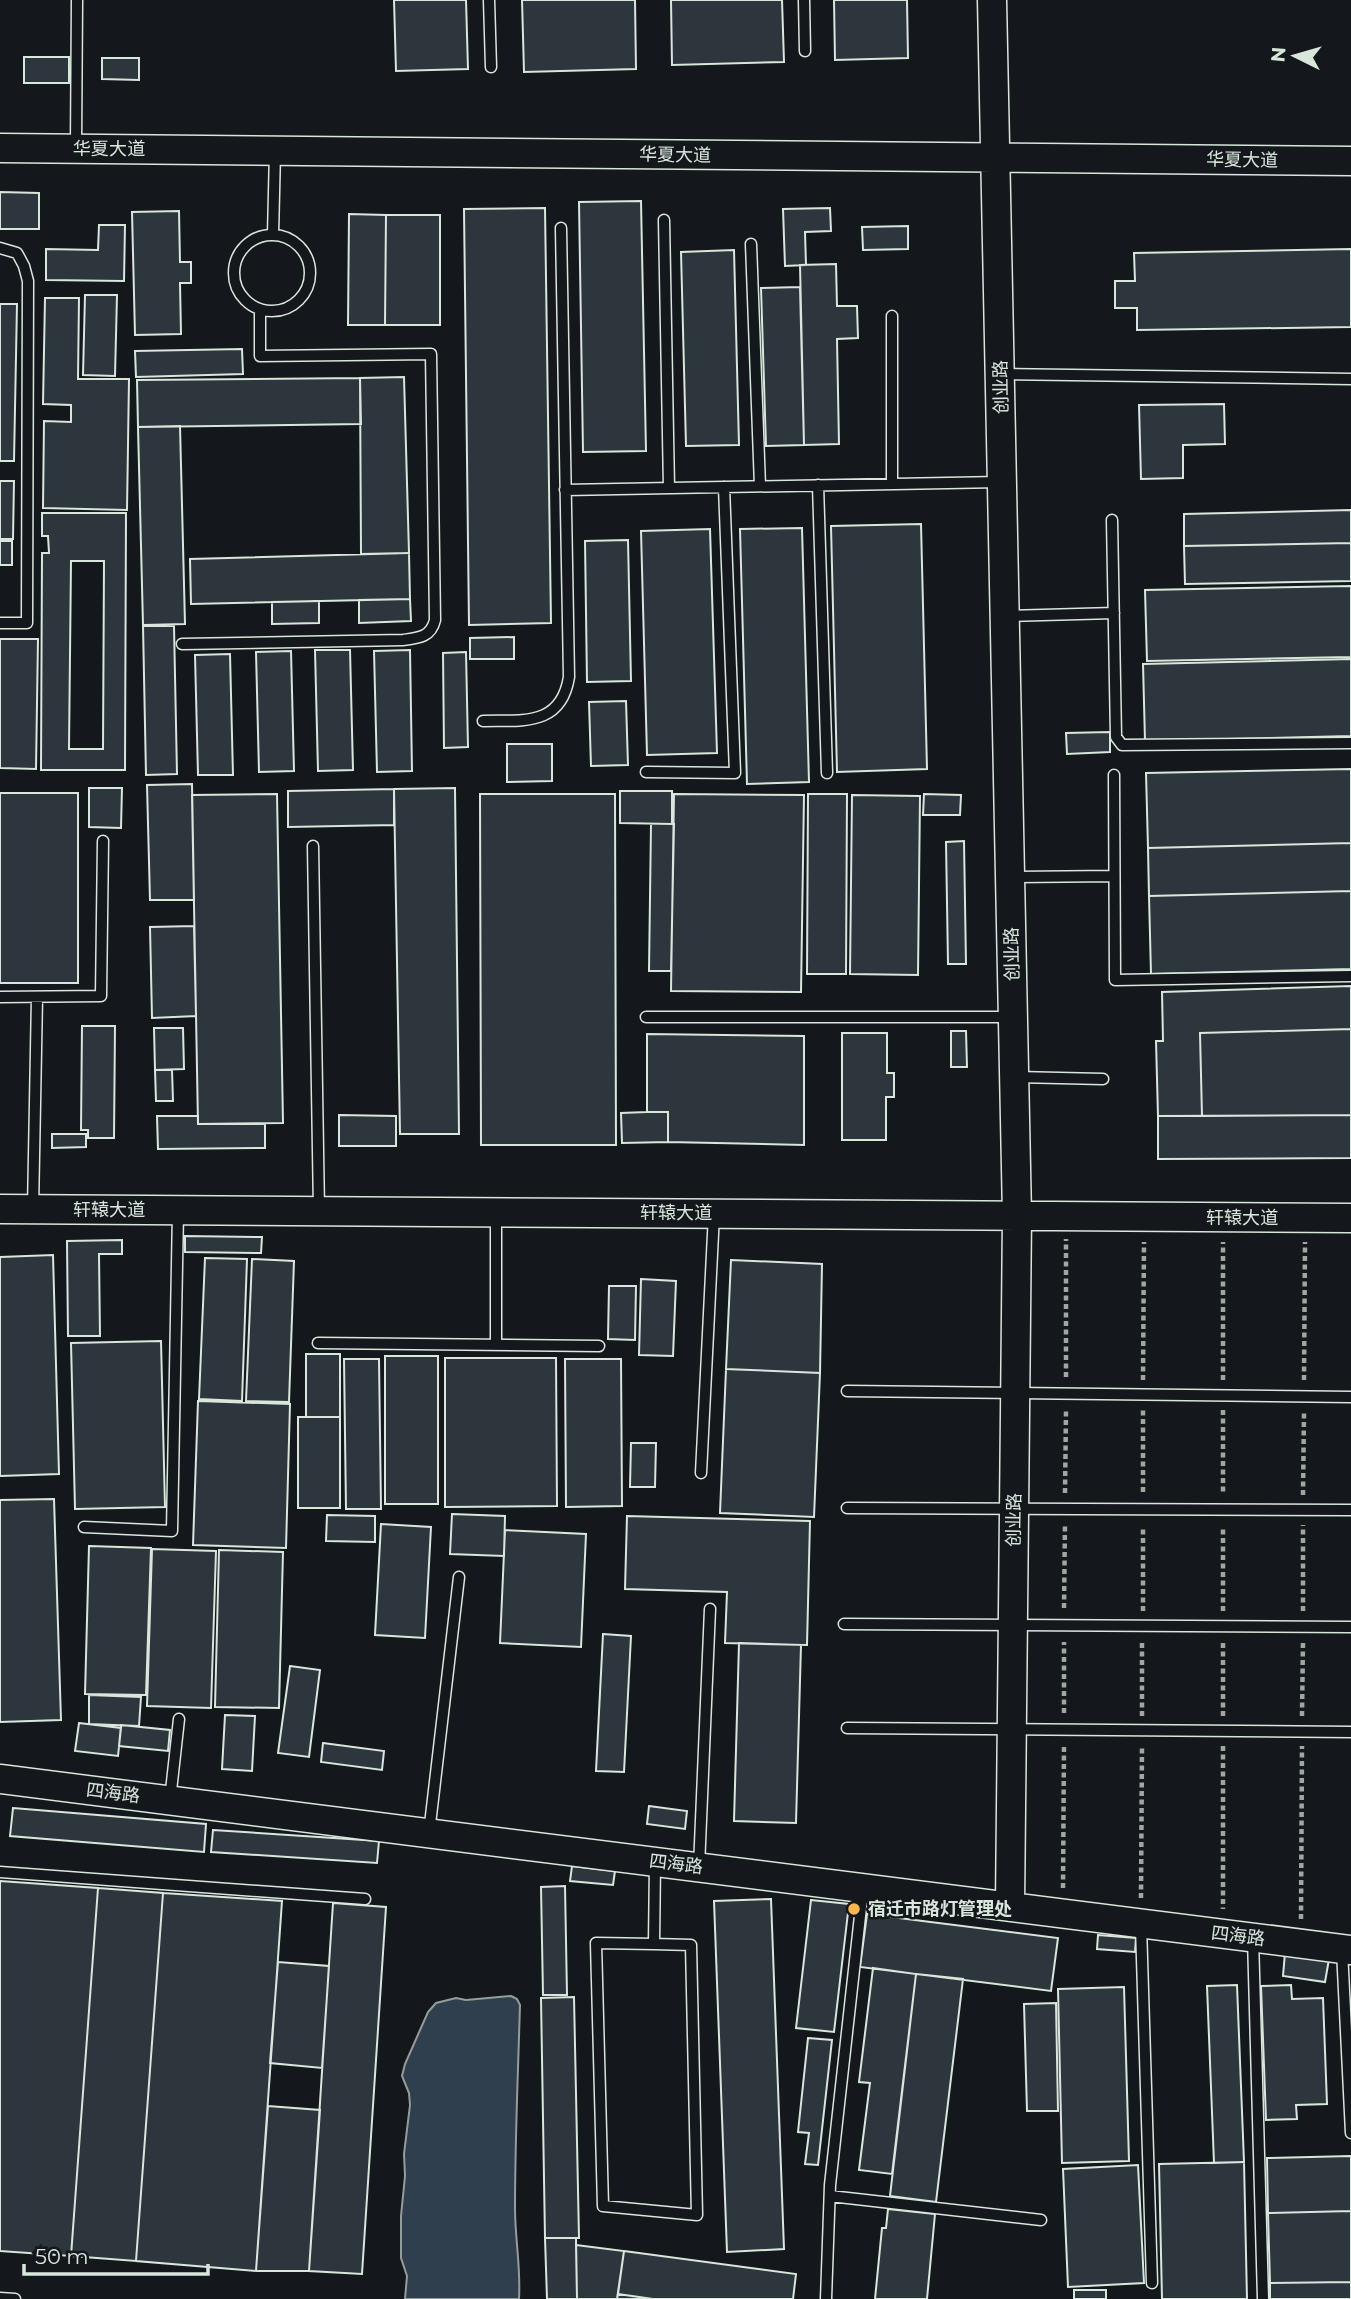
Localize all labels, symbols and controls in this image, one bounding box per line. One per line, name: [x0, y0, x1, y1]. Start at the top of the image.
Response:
north arrow: [1260, 21, 1330, 91]
text: N: [1266, 46, 1291, 63]
street label: 华夏大道: [73, 138, 145, 160]
street label: 华夏大道: [639, 143, 711, 167]
street label: 华夏大道: [1206, 148, 1278, 172]
street label: 创业路: [990, 360, 1012, 414]
street label: 创业路: [1001, 927, 1023, 981]
street label: 轩辕大道: [73, 1199, 145, 1221]
street label: 轩辕大道: [640, 1202, 712, 1224]
street label: 轩辕大道: [1206, 1207, 1278, 1229]
street label: 创业路: [1003, 1493, 1025, 1547]
street label: 四海路: [85, 1779, 141, 1807]
street label: 四海路: [648, 1850, 704, 1878]
place label: 宿迁市路灯管理处: [868, 1898, 1012, 1920]
marker: 宿迁市路灯管理处: [846, 1901, 862, 1917]
street label: 四海路: [1210, 1922, 1266, 1950]
scale bar: [24, 2232, 208, 2276]
text: 50 m: [35, 2244, 89, 2269]

